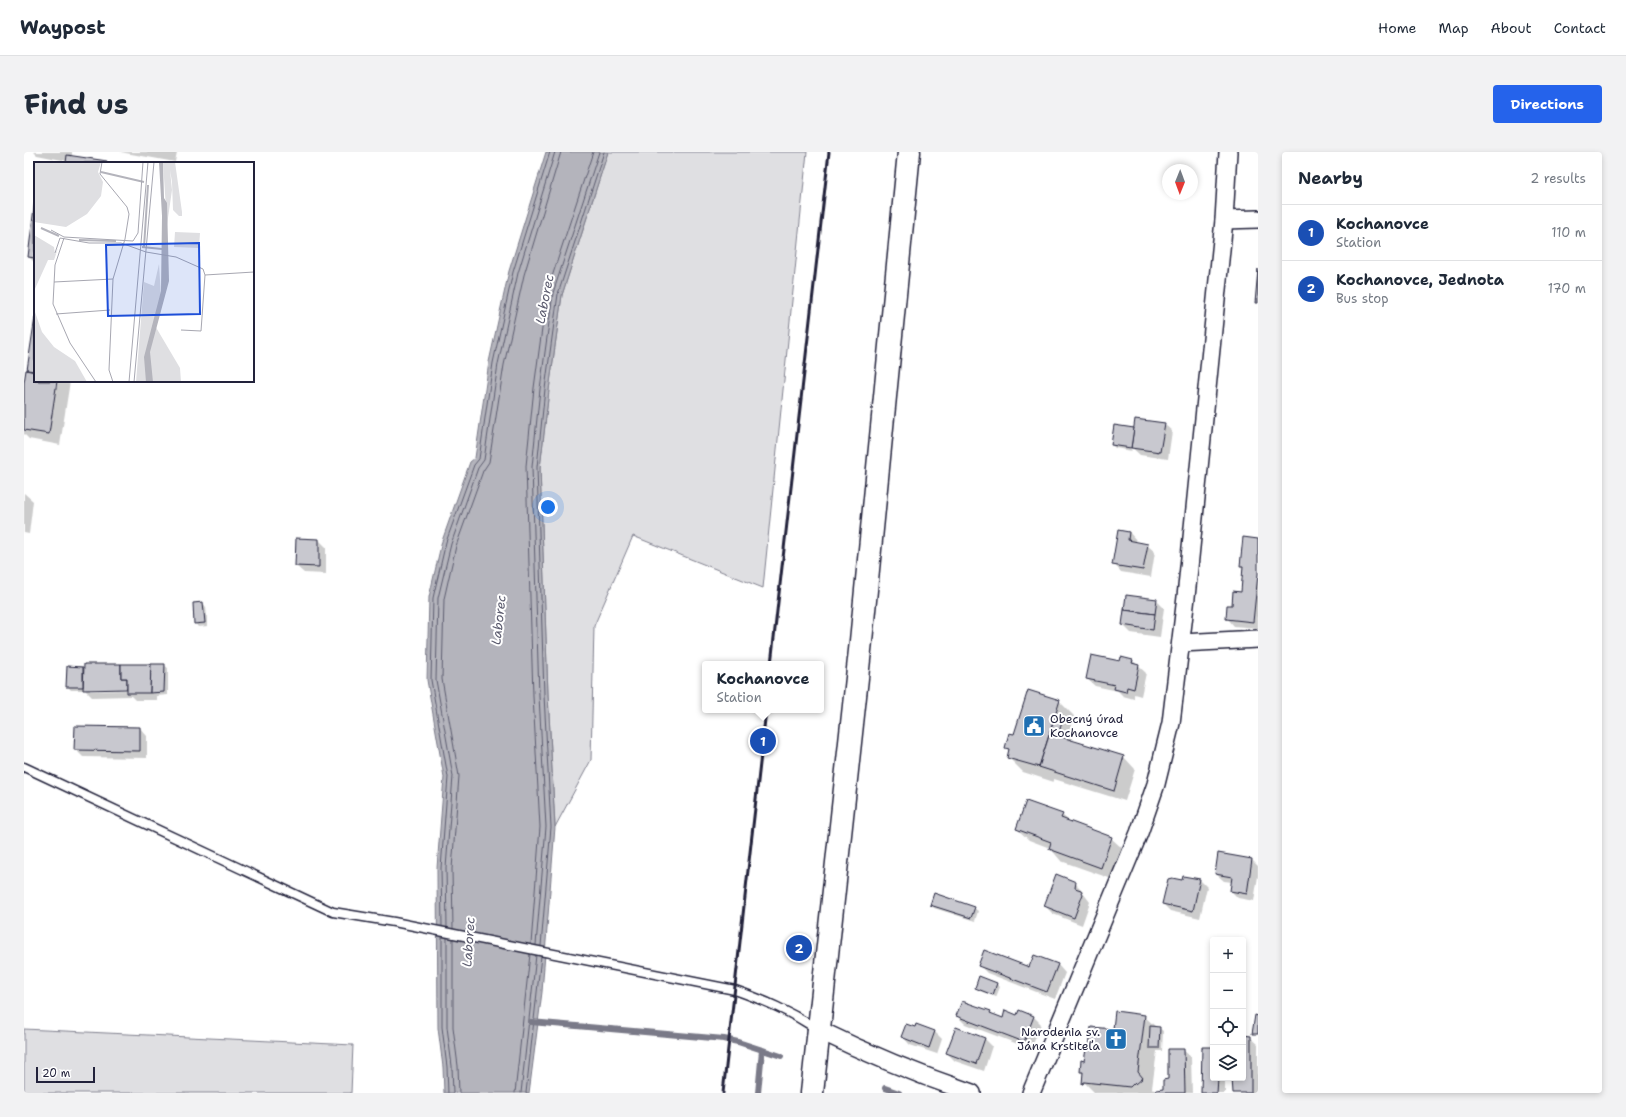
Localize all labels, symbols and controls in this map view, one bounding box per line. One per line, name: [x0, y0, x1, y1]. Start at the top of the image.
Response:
text: Waypost: [20, 15, 105, 40]
text: Home: [1378, 19, 1417, 37]
text: Map: [1439, 19, 1469, 37]
text: About: [1491, 19, 1532, 37]
text: Contact: [1554, 19, 1606, 37]
text: Find us: [24, 85, 129, 123]
button: Directions: [1493, 85, 1602, 123]
inset map: [34, 162, 254, 382]
north arrow: [1162, 164, 1198, 200]
text: Nearby: [1298, 167, 1363, 189]
text: 2 results: [1530, 170, 1586, 187]
text: Kochanovce: [1336, 214, 1429, 234]
text: 1: [1308, 224, 1314, 241]
text: 110 m: [1551, 224, 1586, 241]
text: Station: [1336, 234, 1381, 251]
text: Kochanovce, Jednota: [1336, 270, 1504, 290]
water label: Laborec: [531, 273, 558, 325]
text: 2: [1306, 280, 1316, 297]
text: 170 m: [1548, 280, 1586, 297]
text: Bus stop: [1336, 290, 1388, 307]
your location: [538, 497, 558, 517]
water label: Laborec: [487, 594, 510, 646]
popup: [702, 661, 824, 713]
text: Kochanovce: [717, 669, 809, 689]
text: Station: [717, 689, 762, 706]
place label: Obecný úrad Kochanovce: [1050, 711, 1124, 741]
public building icon: Obecný úrad Kochanovce: [1021, 713, 1047, 739]
pin: 1: [750, 726, 776, 756]
water label: Laborec: [458, 916, 479, 968]
pin: 2: [786, 933, 812, 963]
map controls: [1210, 937, 1246, 1081]
button: +: [1210, 937, 1246, 973]
button: −: [1210, 973, 1246, 1009]
button: locate: [1210, 1009, 1246, 1045]
place label: Narodenia sv. Jána Krstiteľa: [1017, 1024, 1101, 1054]
church icon: Narodenia sv. Jána Krstiteľa: [1103, 1026, 1129, 1052]
button: layers: [1210, 1045, 1246, 1081]
scale bar: [36, 1065, 95, 1084]
text: 20 m: [42, 1066, 70, 1081]

